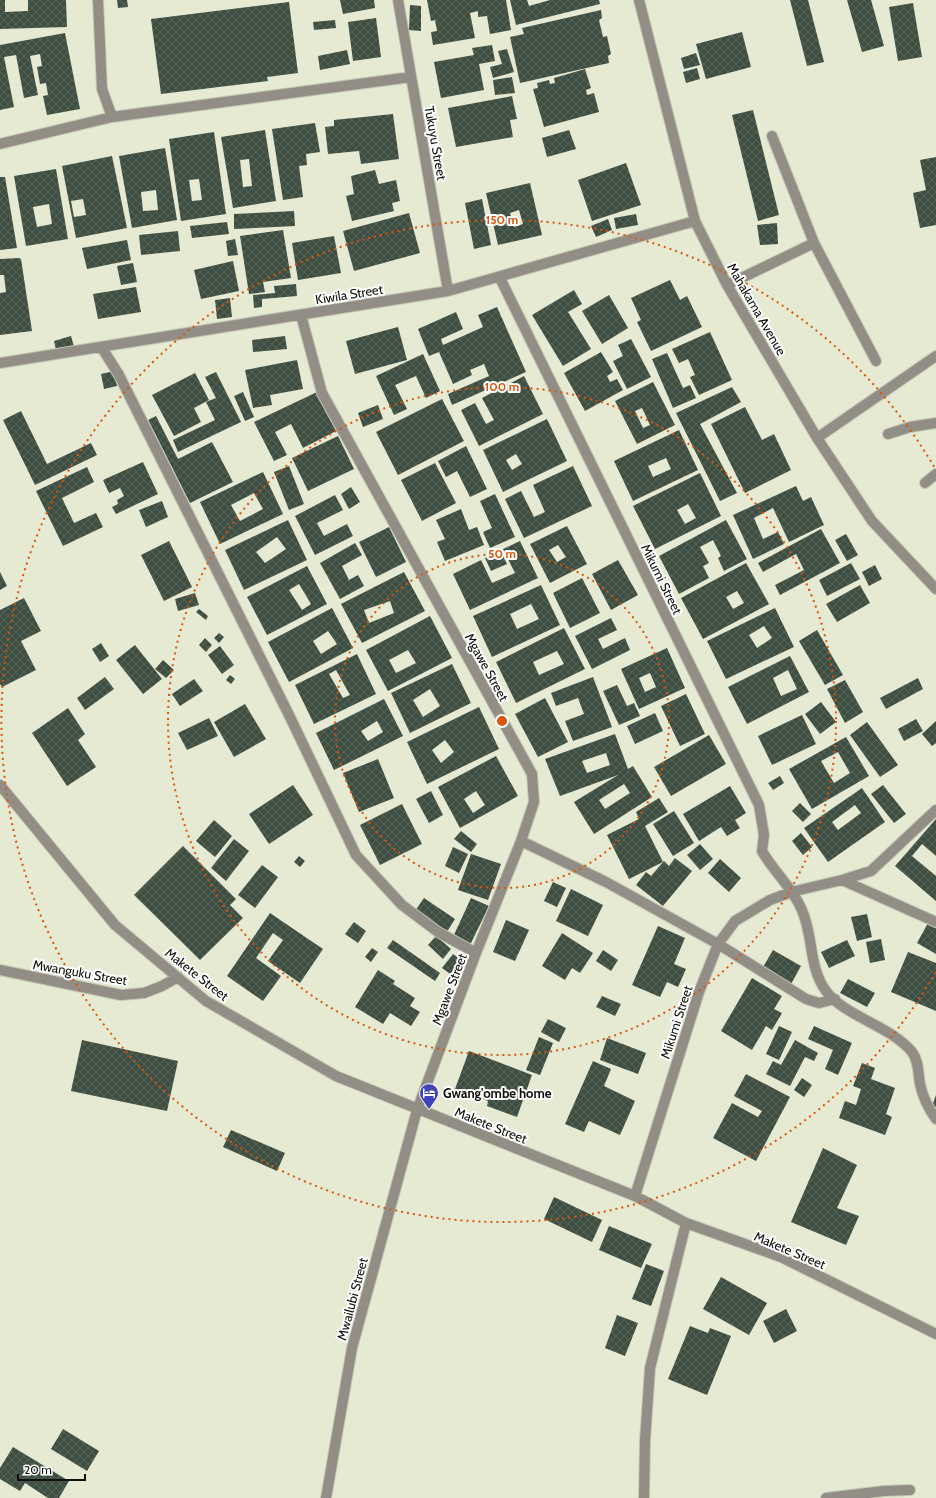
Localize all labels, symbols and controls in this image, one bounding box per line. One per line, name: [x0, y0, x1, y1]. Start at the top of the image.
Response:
street label: Tukuyu Street: [422, 105, 450, 182]
text: 150 m: [486, 212, 518, 227]
street label: Mahakama Avenue: [724, 260, 790, 358]
street label: Kiwila Street: [314, 281, 385, 307]
text: 100 m: [485, 379, 519, 394]
street label: Mikumi Street: [638, 541, 686, 617]
text: 50 m: [488, 546, 516, 561]
street label: Mgawe Street: [462, 630, 513, 704]
centre of rings: [495, 714, 509, 728]
street label: Makete Street: [162, 944, 232, 1004]
street label: Mgawe Street: [428, 950, 470, 1027]
street label: Mwanguku Street: [32, 956, 129, 988]
street label: Mikumi Street: [657, 983, 696, 1061]
hotel icon: Gwang'ombe home: [418, 1082, 440, 1110]
place label: Gwang'ombe home: [443, 1085, 552, 1101]
street label: Makete Street: [453, 1103, 530, 1147]
street label: Makete Street: [752, 1228, 829, 1272]
street label: Mwailubi Street: [333, 1255, 371, 1342]
scale bar: [18, 1456, 85, 1482]
text: 20 m: [24, 1462, 52, 1477]

